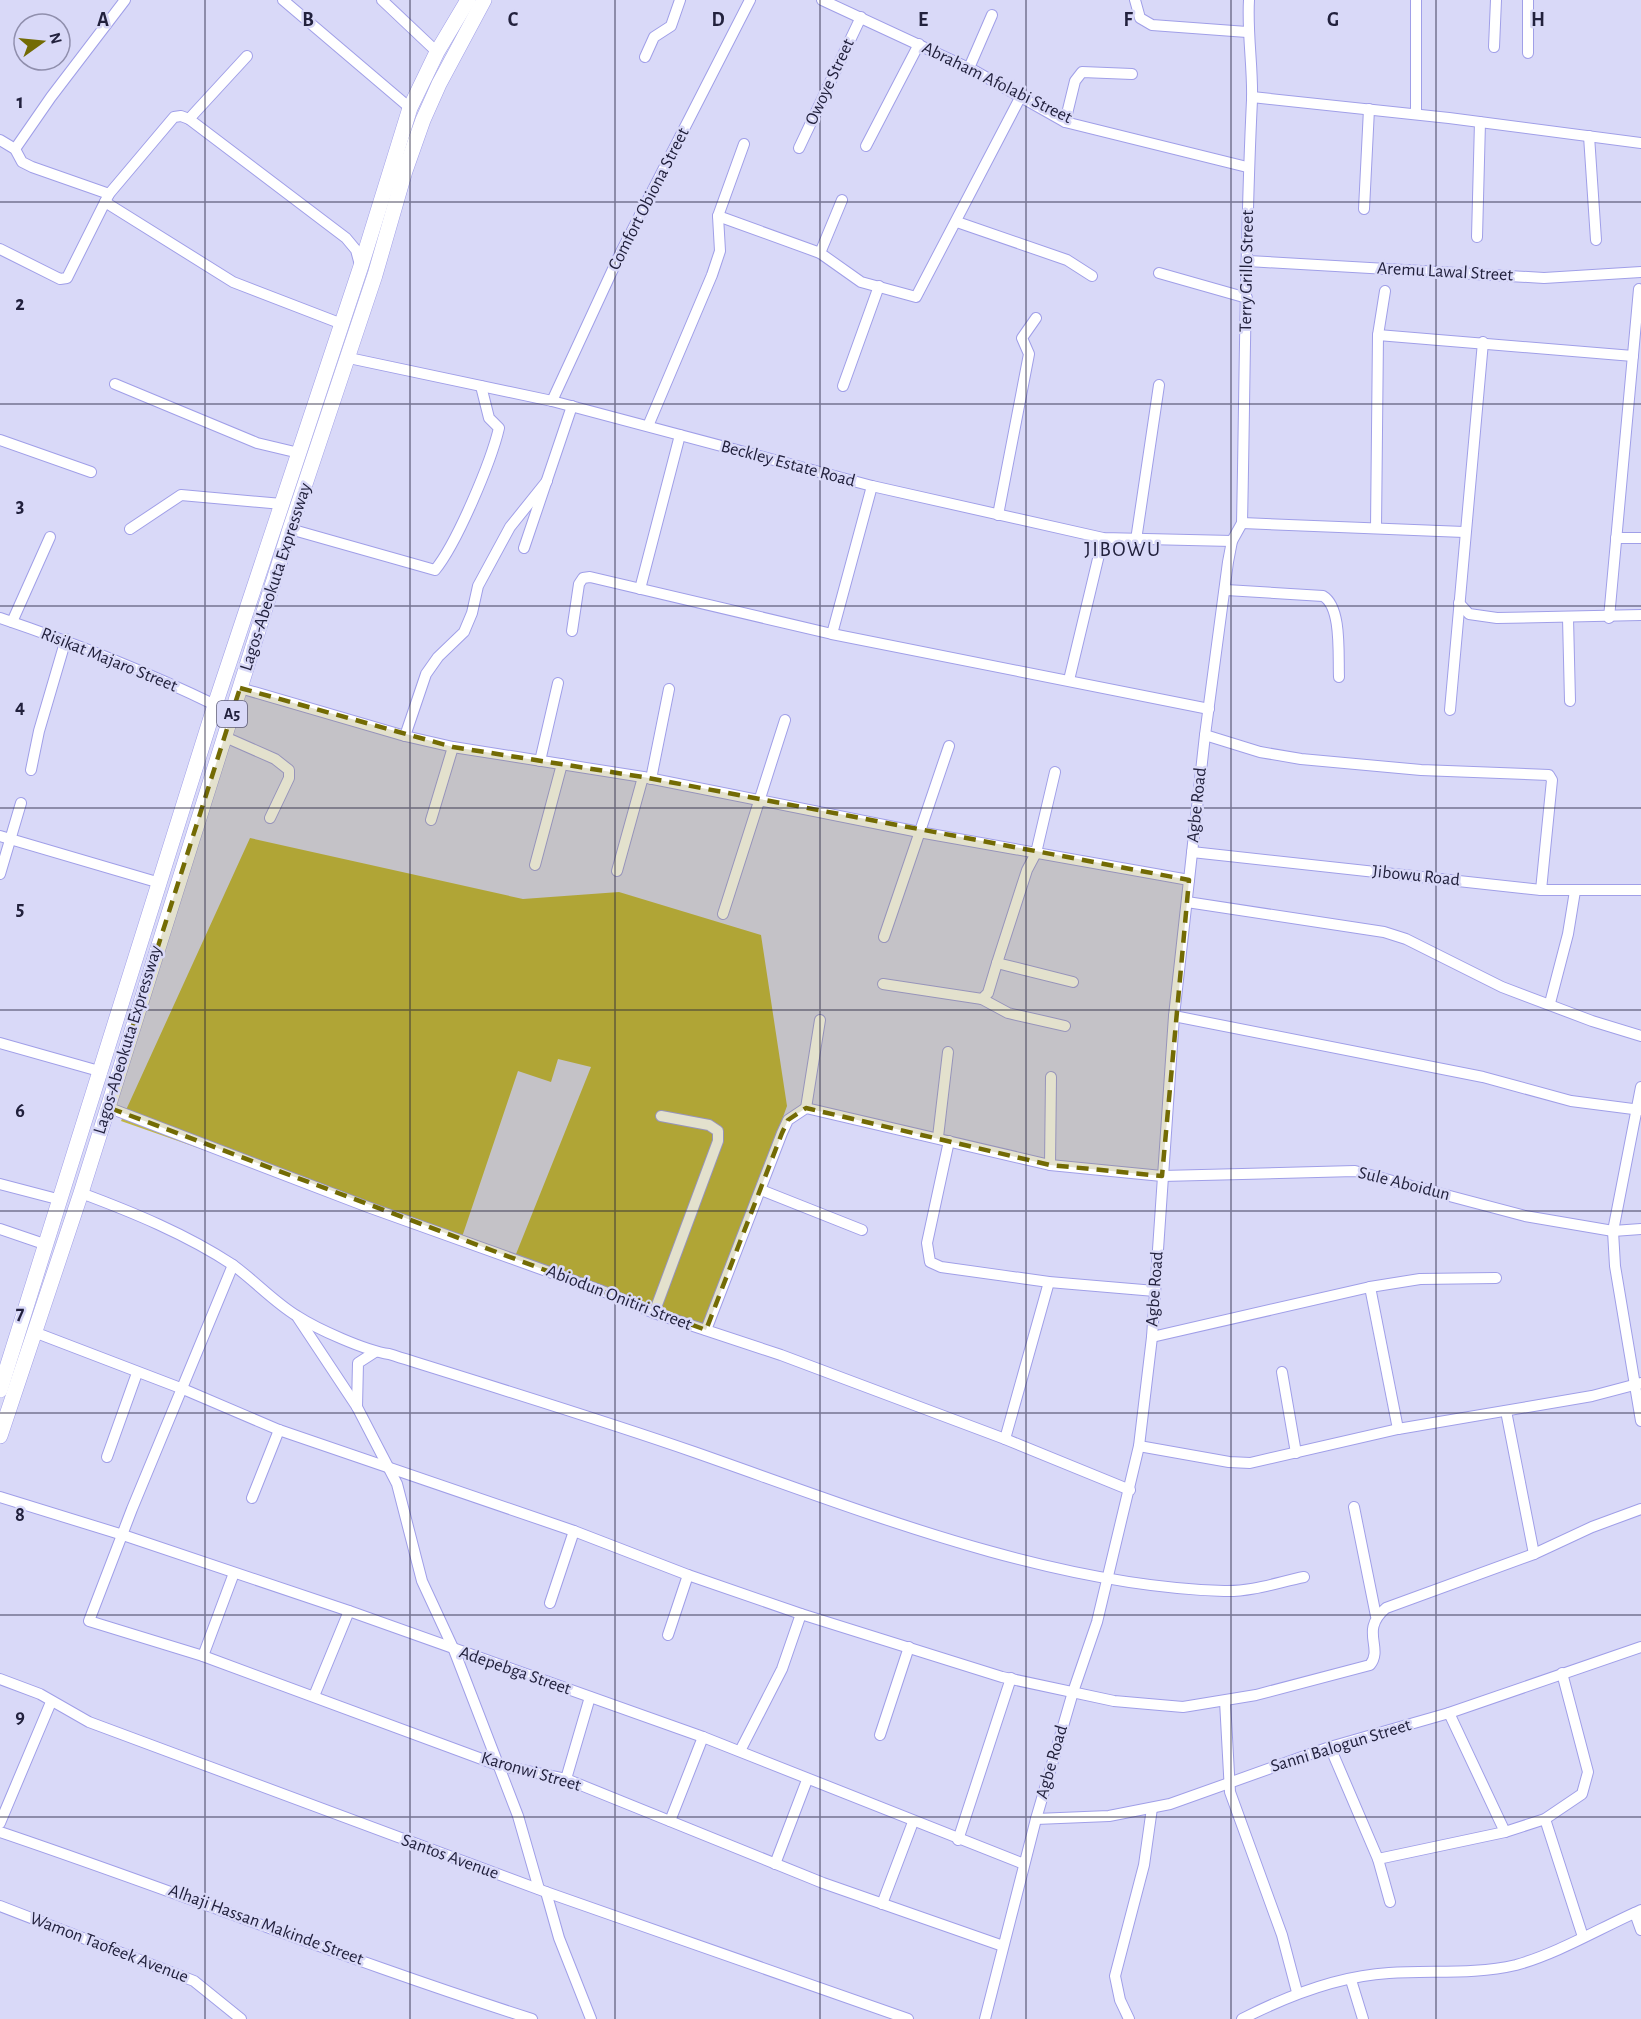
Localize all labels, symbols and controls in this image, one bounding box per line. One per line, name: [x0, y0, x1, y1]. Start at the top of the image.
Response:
text: A: [97, 10, 109, 30]
text: B: [302, 10, 314, 30]
text: C: [508, 10, 519, 30]
text: D: [711, 10, 725, 30]
text: E: [918, 10, 928, 30]
text: F: [1123, 10, 1133, 30]
text: G: [1327, 10, 1339, 30]
text: H: [1531, 10, 1545, 30]
north arrow: [12, 12, 72, 72]
text: N: [46, 31, 65, 46]
street label: Owoye Street: [802, 36, 858, 128]
street label: Abraham Afolabi Street: [919, 39, 1075, 127]
text: 1: [16, 92, 24, 112]
street label: Comfort Obiona Street: [605, 125, 693, 273]
street label: Terry Grillo Street: [1237, 210, 1257, 332]
street label: Aremu Lawal Street: [1376, 259, 1514, 285]
text: 2: [15, 294, 25, 314]
street label: Beckley Estate Road: [719, 437, 857, 491]
street label: Lagos-Abeokuta Expressway: [237, 481, 315, 673]
text: 3: [16, 496, 24, 516]
district label: JIBOWU: [1084, 539, 1162, 560]
street label: Risikat Majaro Street: [38, 624, 180, 696]
text: 4: [15, 697, 25, 717]
road number: A5: [217, 701, 247, 727]
street label: Agbe Road: [1184, 767, 1210, 843]
street label: Jibowu Road: [1371, 862, 1461, 890]
text: 5: [16, 899, 24, 919]
street label: Lagos-Abeokuta Expressway: [91, 943, 165, 1137]
text: 6: [15, 1101, 25, 1121]
street label: Sule Aboidun: [1356, 1164, 1452, 1204]
street label: Agbe Road: [1143, 1251, 1167, 1327]
street label: Abiodun Onitiri Street: [544, 1262, 694, 1334]
text: 7: [16, 1303, 25, 1323]
text: 8: [15, 1505, 25, 1525]
street label: Adepebga Street: [457, 1644, 573, 1699]
text: 9: [15, 1707, 25, 1727]
street label: Sanni Balogun Street: [1269, 1716, 1414, 1776]
street label: Agbe Road: [1033, 1723, 1071, 1801]
street label: Karonwi Street: [479, 1749, 583, 1795]
street label: Santos Avenue: [399, 1831, 501, 1883]
street label: Alhaji Hassan Makinde Street: [166, 1881, 366, 1969]
street label: Wamon Taofeek Avenue: [27, 1909, 191, 1987]

